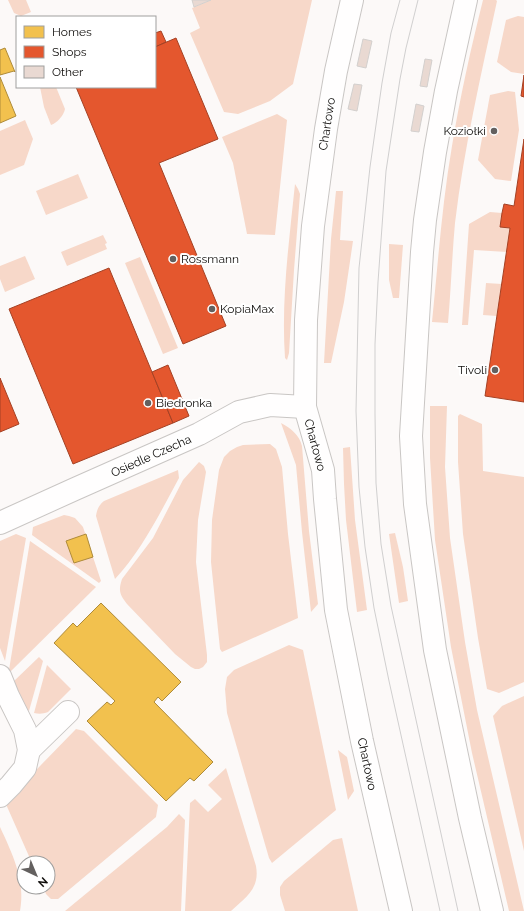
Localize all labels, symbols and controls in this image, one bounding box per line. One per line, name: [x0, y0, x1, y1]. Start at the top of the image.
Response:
legend: [16, 16, 156, 88]
text: Homes: [52, 25, 92, 39]
text: Shops: [52, 45, 87, 59]
text: Other: [52, 65, 84, 79]
street label: Chartowo: [316, 96, 338, 152]
place label: Koziołki: [444, 124, 486, 138]
marker: Koziołki: [489, 126, 499, 136]
place label: Rossmann: [181, 252, 239, 266]
marker: Rossmann: [168, 254, 178, 264]
place label: KopiaMax: [220, 302, 274, 316]
marker: KopiaMax: [207, 304, 217, 314]
place label: Tivoli: [458, 363, 487, 377]
marker: Tivoli: [490, 365, 500, 375]
place label: Biedronka: [156, 396, 212, 410]
marker: Biedronka: [143, 398, 153, 408]
street label: Chartowo: [301, 417, 329, 473]
street label: Osiedle Czecha: [109, 432, 193, 480]
street label: Chartowo: [355, 736, 379, 792]
north arrow: [16, 855, 56, 895]
text: N: [35, 874, 50, 889]

